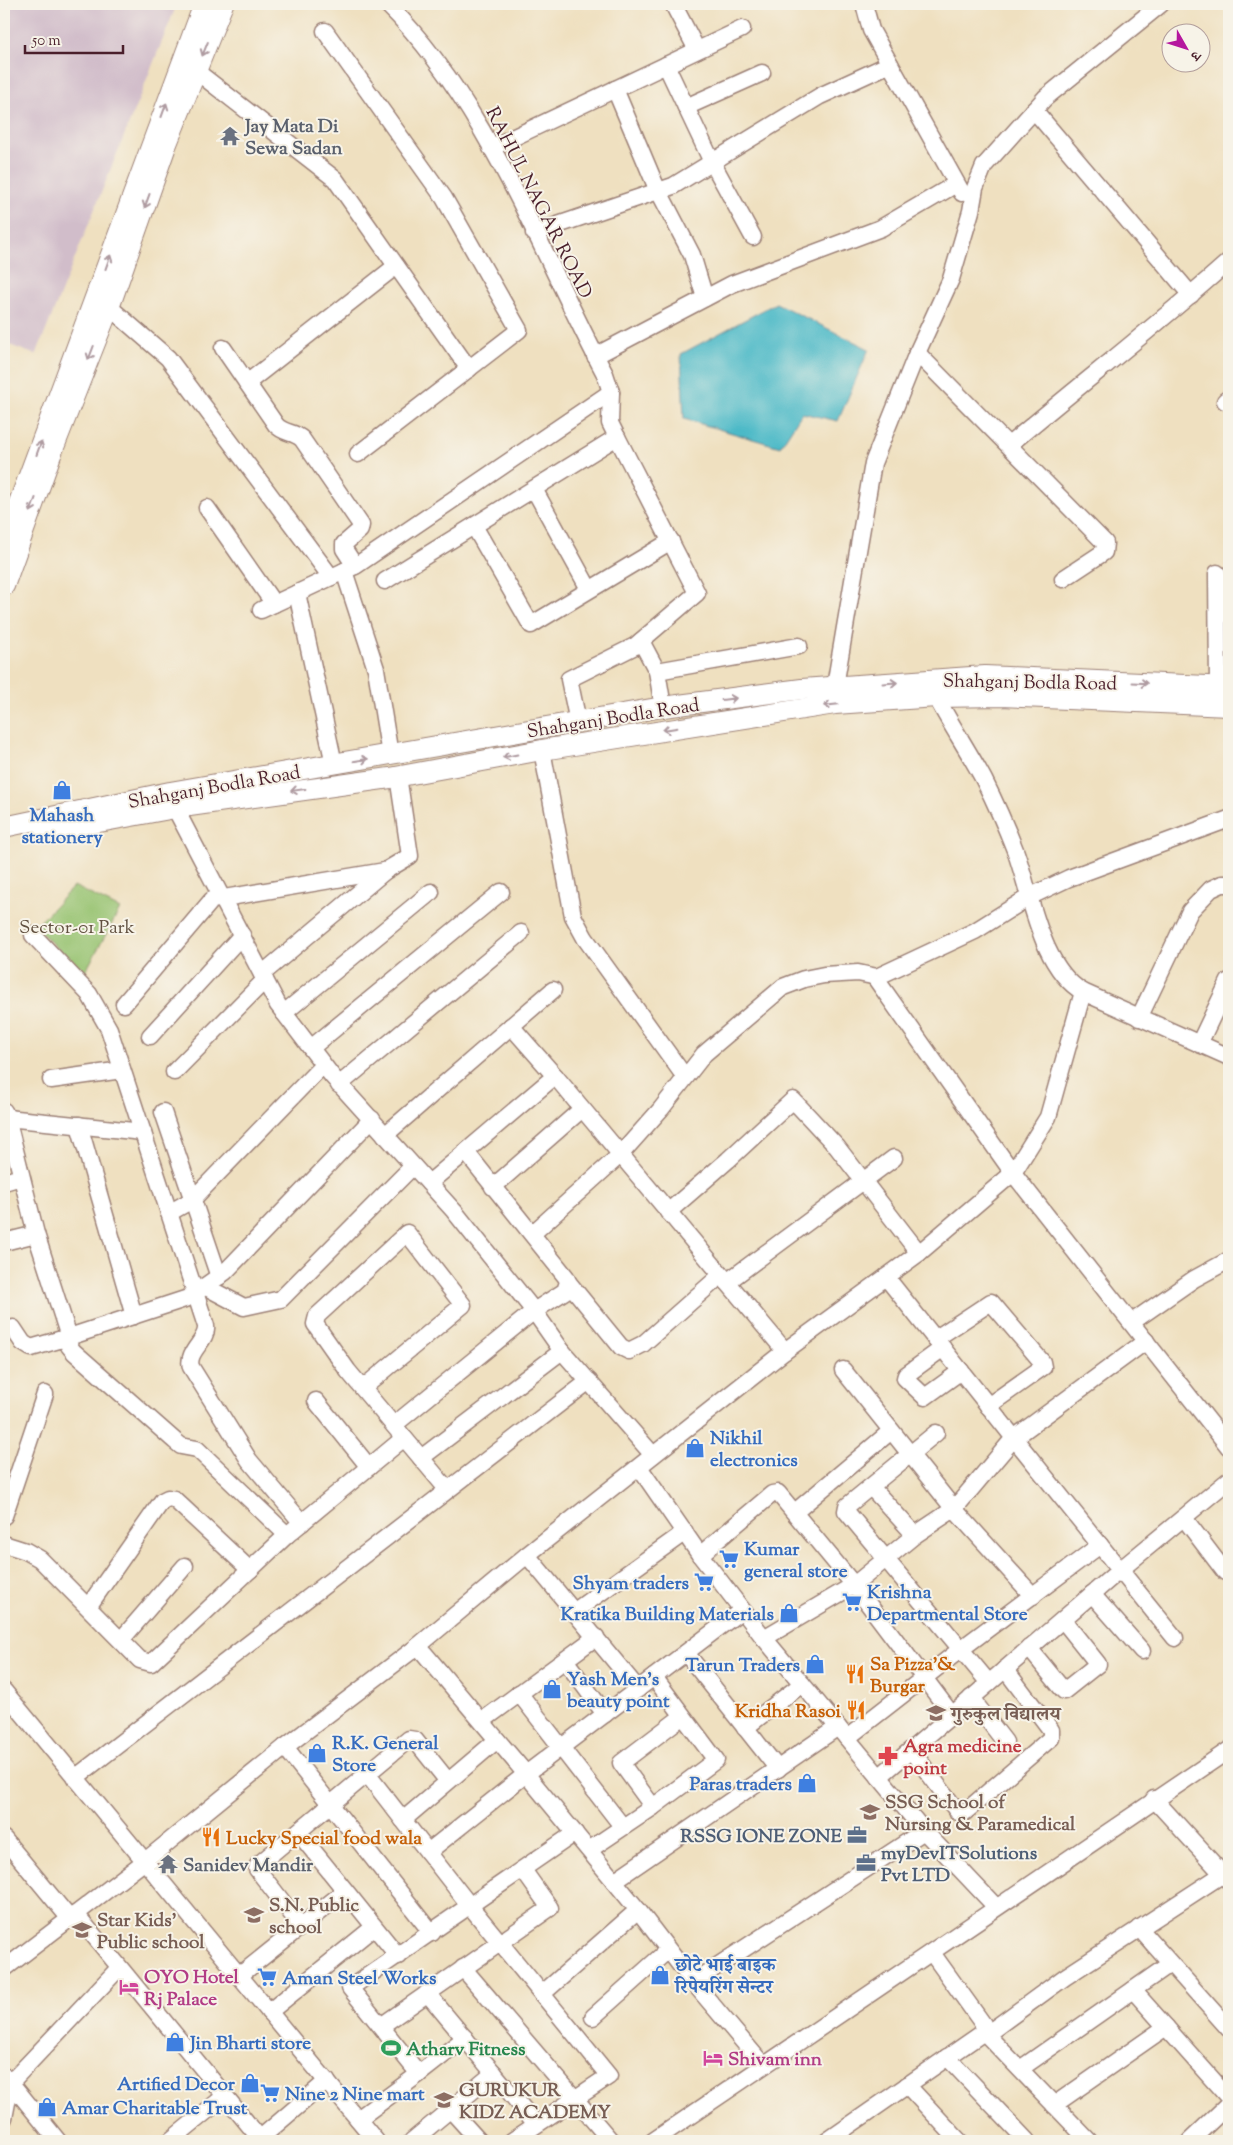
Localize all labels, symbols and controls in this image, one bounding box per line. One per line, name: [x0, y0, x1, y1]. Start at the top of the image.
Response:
scale bar: [25, 22, 122, 54]
north arrow: [1160, 22, 1210, 72]
text: 50 m: [31, 31, 61, 52]
one-way arrow: [200, 41, 209, 56]
text: उ: [1184, 45, 1205, 65]
one-way arrow: [160, 103, 169, 118]
street label: RAHUL NAGAR ROAD: [478, 103, 598, 304]
place label: Jay Mata Di Sewa Sadan: [243, 114, 343, 163]
temple icon: Jay Mata Di Sewa Sadan: [219, 125, 241, 147]
one-way arrow: [142, 193, 151, 208]
one-way arrow: [104, 255, 113, 271]
one-way arrow: [86, 345, 95, 361]
one-way arrow: [35, 440, 44, 456]
one-way arrow: [28, 497, 37, 512]
street label: Shahganj Bodla Road: [943, 668, 1118, 699]
one-way arrow: [882, 678, 898, 687]
one-way arrow: [1132, 679, 1148, 688]
street label: Shahganj Bodla Road: [525, 692, 702, 746]
one-way arrow: [720, 694, 736, 704]
one-way arrow: [823, 700, 839, 710]
one-way arrow: [663, 724, 679, 734]
one-way arrow: [503, 751, 519, 761]
one-way arrow: [353, 754, 369, 764]
street label: Shahganj Bodla Road: [126, 760, 303, 817]
shop icon: Mahash stationery: [51, 779, 73, 801]
one-way arrow: [290, 785, 306, 795]
place label: Mahash stationery: [21, 803, 103, 852]
park label: Sector-01 Park: [19, 915, 136, 942]
place label: Nikhil electronics: [710, 1426, 798, 1475]
shop icon: Nikhil electronics: [684, 1437, 706, 1459]
place label: Kumar general store: [744, 1537, 848, 1586]
supermarket icon: Kumar general store: [718, 1548, 740, 1570]
place label: Shyam traders: [573, 1571, 690, 1598]
supermarket icon: Shyam traders: [693, 1571, 715, 1593]
place label: Krishna Departmental Store: [867, 1580, 1028, 1629]
supermarket icon: Krishna Departmental Store: [841, 1591, 863, 1613]
place label: Kratika Building Materials: [561, 1602, 775, 1629]
shop icon: Kratika Building Materials: [778, 1602, 800, 1624]
place label: Sa Pizza’& Burgar: [870, 1652, 956, 1701]
place label: Tarun Traders: [685, 1653, 801, 1680]
shop icon: Tarun Traders: [804, 1653, 826, 1675]
restaurant icon: Sa Pizza’& Burgar: [844, 1663, 866, 1685]
place label: Yash Men's beauty point: [566, 1667, 670, 1716]
shop icon: Yash Men's beauty point: [541, 1678, 563, 1700]
place label: Kridha Rasoi: [735, 1699, 842, 1726]
restaurant icon: Kridha Rasoi: [845, 1699, 867, 1721]
school or university icon: गुरुकुल विद्यालय: [925, 1702, 947, 1724]
place label: गुरुकुल विद्यालय: [949, 1702, 1062, 1729]
place label: R.K. General Store: [332, 1731, 439, 1780]
place label: Agra medicine point: [903, 1734, 1022, 1783]
shop icon: R.K. General Store: [306, 1742, 328, 1764]
pharmacy icon: Agra medicine point: [877, 1745, 899, 1767]
place label: Paras traders: [690, 1772, 793, 1799]
shop icon: Paras traders: [796, 1772, 818, 1794]
place label: SSG School of Nursing & Paramedical: [885, 1790, 1076, 1839]
school or university icon: SSG School of Nursing & Paramedical: [859, 1801, 881, 1823]
place label: RSSG IONE ZONE: [680, 1824, 843, 1851]
office icon: RSSG IONE ZONE: [846, 1824, 868, 1846]
restaurant icon: Lucky Special food wala: [200, 1826, 222, 1848]
place label: Lucky Special food wala: [226, 1826, 422, 1853]
place label: myDevITSolutions Pvt LTD: [881, 1841, 1038, 1890]
office icon: myDevITSolutions Pvt LTD: [855, 1852, 877, 1874]
temple icon: Sanidev Mandir: [157, 1853, 179, 1875]
place label: Sanidev Mandir: [183, 1853, 314, 1880]
place label: S.N. Public school: [269, 1893, 359, 1942]
school or university icon: S.N. Public school: [243, 1904, 265, 1926]
place label: Star Kids' Public school: [97, 1908, 205, 1957]
school or university icon: Star Kids' Public school: [71, 1919, 93, 1941]
place label: छोटे भाई बाइक रिपेयरिंग सेन्टर: [673, 1953, 777, 2002]
shop icon: छोटे भाई बाइक रिपेयरिंग सेन्टर: [649, 1964, 671, 1986]
place label: OYO Hotel Rj Palace: [144, 1965, 239, 2014]
supermarket icon: Aman Steel Works: [256, 1966, 278, 1988]
place label: Aman Steel Works: [282, 1966, 437, 1993]
hotel icon: OYO Hotel Rj Palace: [118, 1976, 140, 1998]
shop icon: Jin Bharti store: [164, 2031, 186, 2053]
place label: Jin Bharti store: [188, 2031, 311, 2058]
sports icon: Atharv Fitness: [380, 2037, 402, 2059]
place label: Atharv Fitness: [406, 2037, 526, 2064]
hotel icon: Shivam inn: [702, 2047, 724, 2069]
place label: Shivam inn: [728, 2047, 823, 2074]
place label: Artified Decor: [117, 2072, 236, 2099]
shop icon: Artified Decor: [239, 2072, 261, 2094]
place label: GURUKUR KIDZ ACADEMY: [459, 2078, 611, 2127]
supermarket icon: Nine 2 Nine mart: [259, 2082, 281, 2104]
place label: Nine 2 Nine mart: [285, 2082, 425, 2109]
school or university icon: GURUKUR KIDZ ACADEMY: [433, 2089, 455, 2111]
shop icon: Amar Charitable Trust: [36, 2096, 58, 2118]
place label: Amar Charitable Trust: [62, 2096, 248, 2123]

